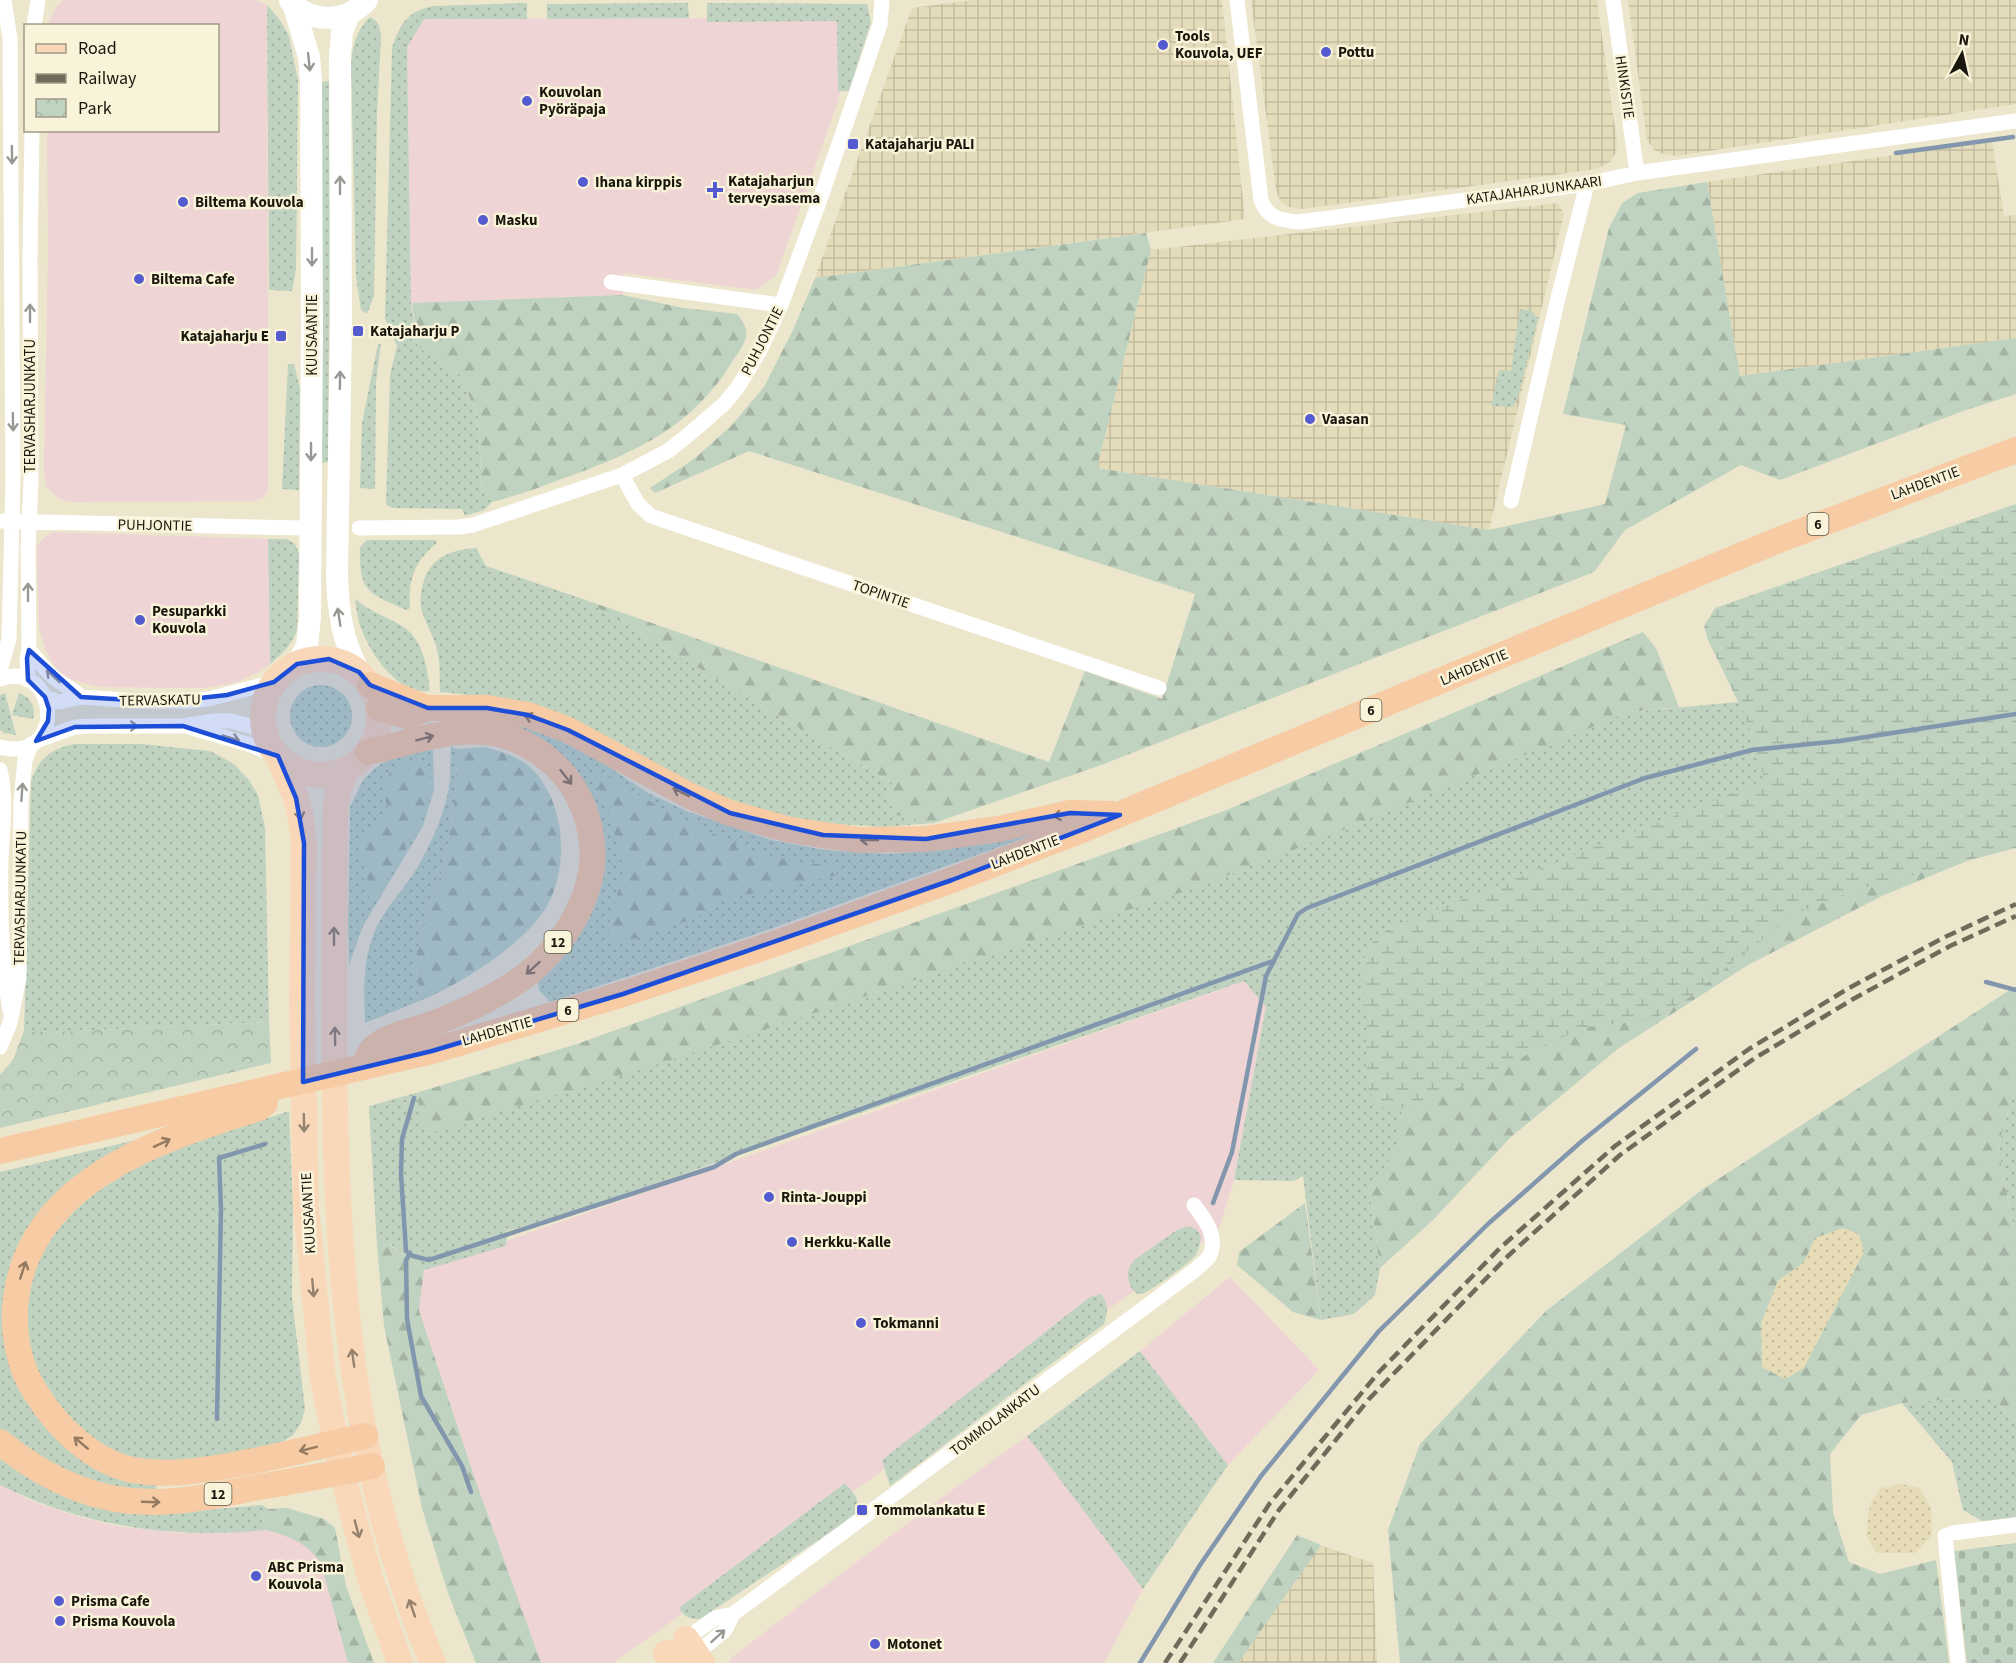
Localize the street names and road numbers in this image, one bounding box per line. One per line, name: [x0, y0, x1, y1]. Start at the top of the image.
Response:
street label: HINKISTIE: [1610, 54, 1639, 120]
street label: KATAJAHARJUNKAARI: [1465, 171, 1603, 210]
street label: KUUSAANTIE: [302, 294, 323, 376]
street label: PUHJONTIE: [736, 303, 789, 379]
street label: TERVASHARJUNKATU: [20, 339, 41, 473]
street label: LAHDENTIE: [1888, 461, 1963, 506]
road number: 6: [1808, 513, 1828, 535]
street label: PUHJONTIE: [117, 514, 193, 537]
street label: TOPINTIE: [849, 575, 913, 614]
street label: LAHDENTIE: [1437, 644, 1512, 691]
street label: TERVASKATU: [119, 689, 201, 712]
road number: 6: [1360, 699, 1382, 721]
street label: LAHDENTIE: [988, 830, 1063, 875]
street label: TERVASHARJUNKATU: [9, 831, 32, 965]
road number: 12: [544, 931, 572, 953]
road number: 6: [558, 999, 578, 1021]
street label: LAHDENTIE: [460, 1011, 535, 1051]
street label: KUUSAANTIE: [296, 1172, 321, 1254]
street label: TOMMOLANKATU: [946, 1379, 1045, 1461]
road number: 12: [204, 1483, 232, 1505]

